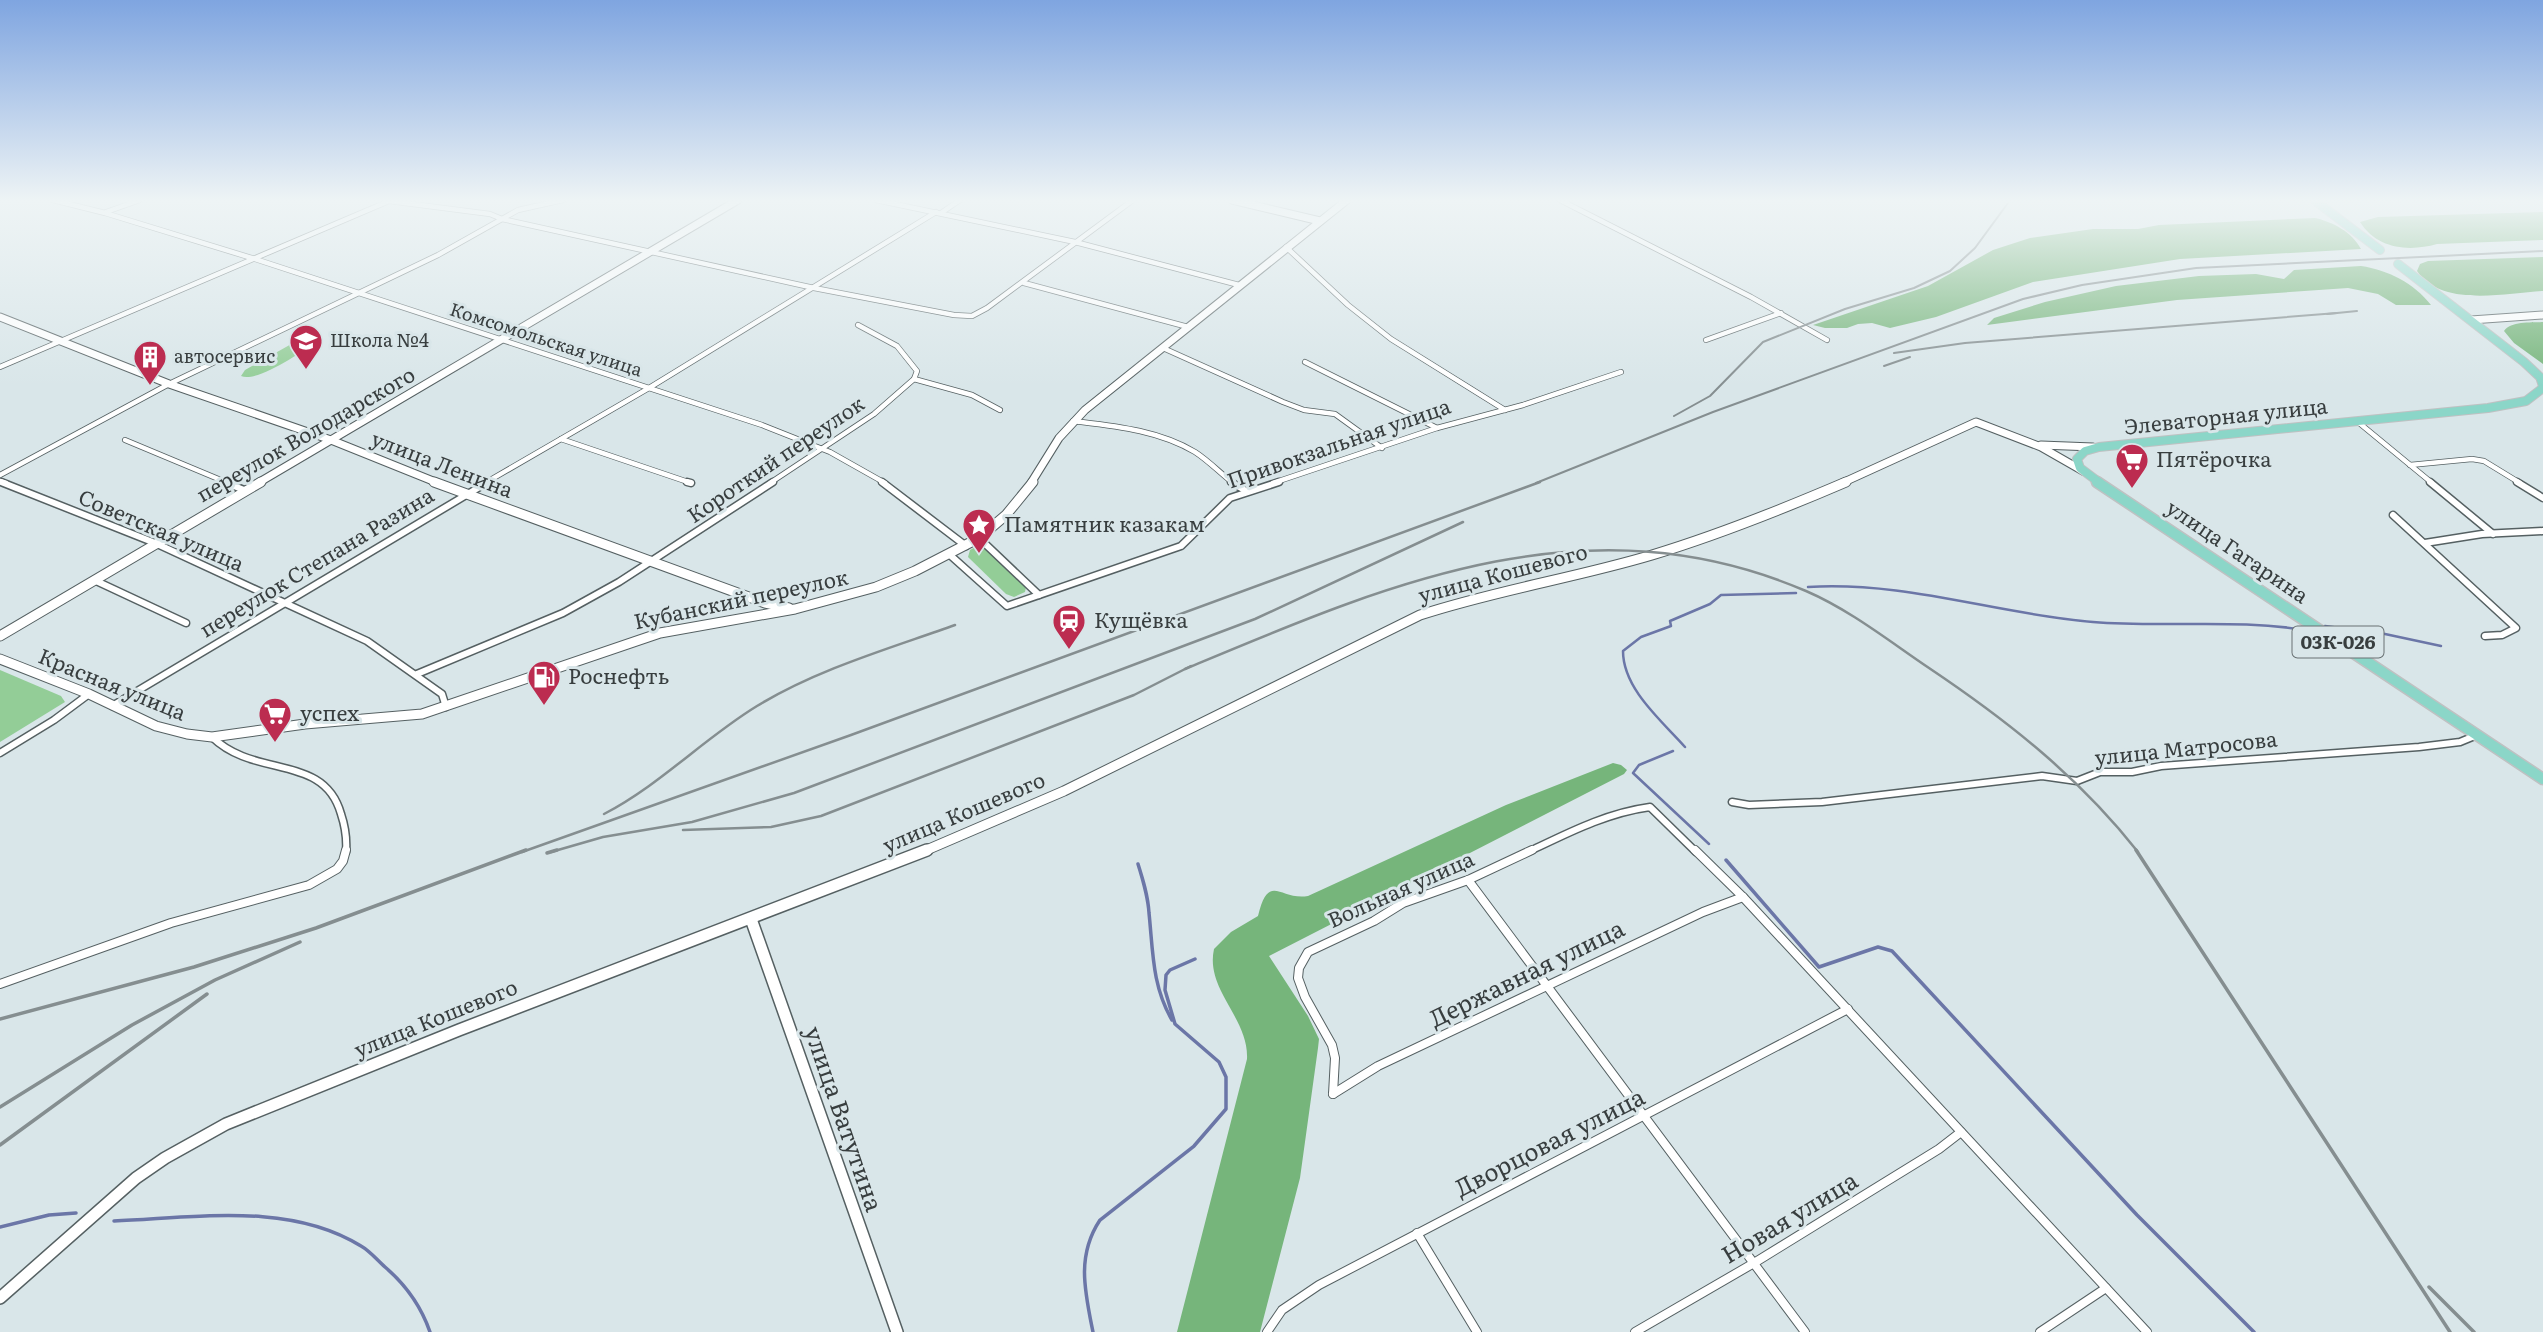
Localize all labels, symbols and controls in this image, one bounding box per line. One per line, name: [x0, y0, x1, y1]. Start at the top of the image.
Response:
street label: Комсомольская улица: [447, 295, 646, 383]
school or university icon: Школа №4: [287, 322, 325, 371]
place label: Школа №4: [330, 326, 429, 353]
building icon: автосервис: [131, 338, 169, 387]
place label: автосервис: [174, 342, 275, 369]
street label: переулок Володарского: [190, 357, 420, 508]
street label: Короткий переулок: [680, 387, 870, 529]
street label: Элеваторная улица: [2122, 388, 2330, 441]
street label: Привокзальная улица: [1222, 389, 1455, 495]
street label: улица Ленина: [367, 421, 519, 504]
supermarket icon: Пятёрочка: [2113, 441, 2151, 490]
place label: Пятёрочка: [2156, 442, 2272, 473]
street label: переулок Степана Разина: [193, 478, 439, 643]
street label: Советская улица: [74, 480, 250, 578]
street label: улица Гагарина: [2161, 491, 2316, 610]
place icon: Памятник казакам: [960, 506, 998, 555]
place label: Памятник казакам: [1004, 507, 1205, 538]
street label: улица Кошевого: [1414, 534, 1590, 609]
street label: Кубанский переулок: [630, 560, 851, 635]
station icon: Кущёвка: [1050, 602, 1088, 651]
place label: Кущёвка: [1094, 603, 1188, 634]
road number: 03К-026: [2292, 626, 2384, 657]
street label: Красная улица: [34, 639, 192, 727]
fuel station icon: Роснефть: [525, 658, 563, 707]
place label: Роснефть: [568, 659, 669, 690]
supermarket icon: успех: [256, 695, 294, 744]
place label: успех: [300, 696, 359, 727]
street label: улица Матросова: [2093, 721, 2279, 772]
street label: улица Кошевого: [877, 762, 1049, 859]
street label: Вольная улица: [1322, 841, 1479, 934]
street label: Державная улица: [1422, 909, 1629, 1034]
street label: улица Кошевого: [349, 970, 521, 1064]
street label: улица Ватутина: [797, 1021, 893, 1216]
street label: Дворцовая улица: [1448, 1078, 1650, 1204]
street label: Новая улица: [1714, 1161, 1864, 1270]

